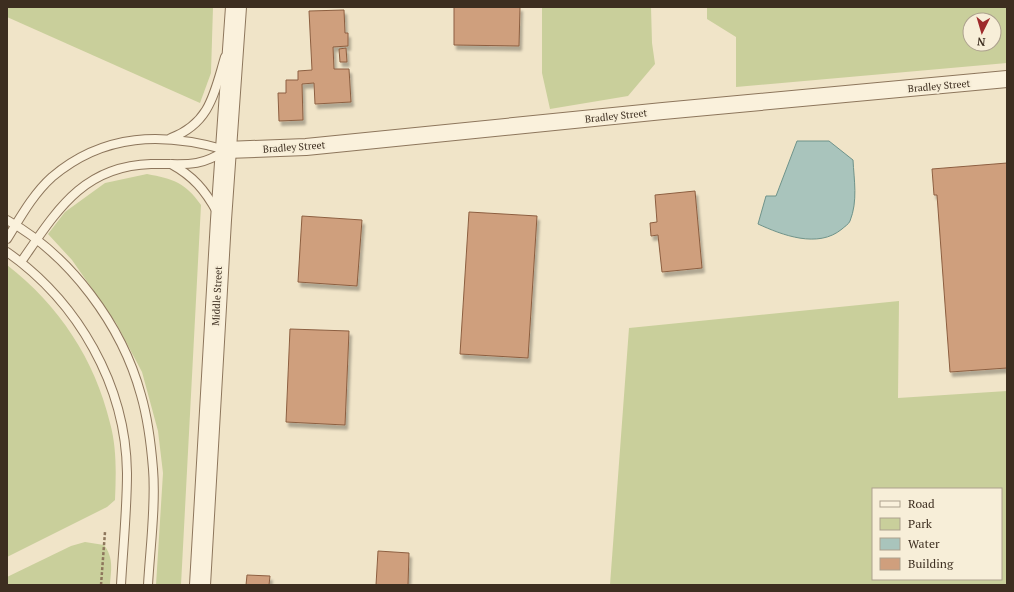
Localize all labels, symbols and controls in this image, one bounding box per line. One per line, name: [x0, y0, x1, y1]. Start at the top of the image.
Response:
north arrow: [962, 12, 1002, 52]
text: N: [976, 35, 986, 49]
street label: Bradley Street: [907, 77, 971, 95]
street label: Bradley Street: [584, 106, 648, 126]
street label: Bradley Street: [262, 138, 326, 156]
street label: Middle Street: [209, 265, 225, 326]
legend: [872, 488, 1002, 580]
text: Road: [908, 496, 935, 511]
text: Park: [908, 516, 933, 531]
text: Water: [908, 536, 940, 551]
text: Building: [908, 556, 954, 571]

